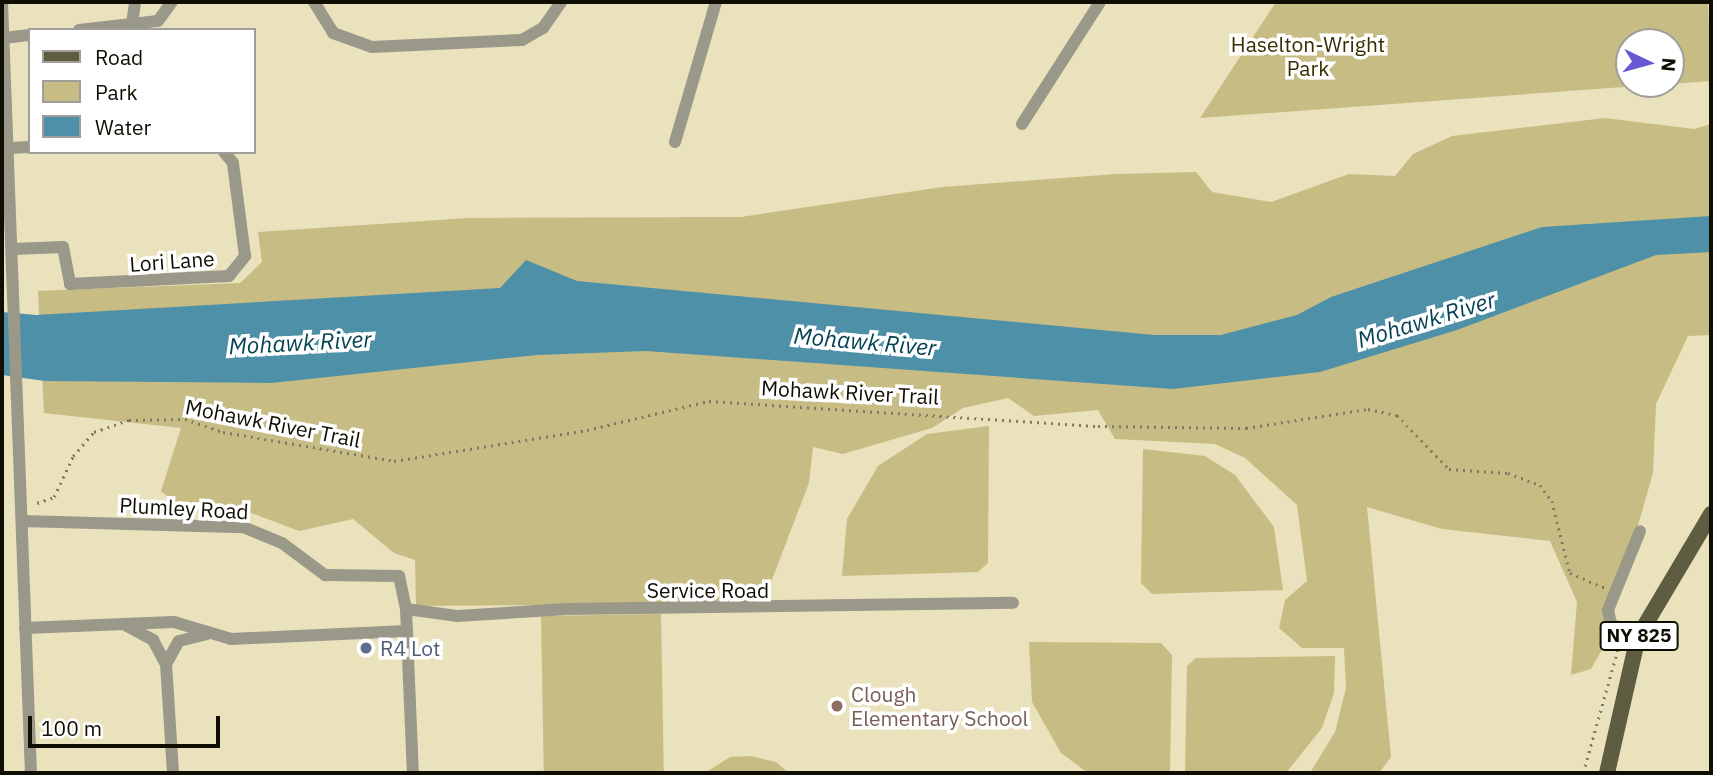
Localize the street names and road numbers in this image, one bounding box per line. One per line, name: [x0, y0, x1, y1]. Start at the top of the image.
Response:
street label: Lori Lane: [129, 245, 215, 277]
street label: Mohawk River Trail: [760, 375, 940, 409]
street label: Mohawk River Trail: [183, 394, 363, 452]
street label: Plumley Road: [119, 492, 249, 524]
street label: Service Road: [647, 577, 769, 603]
road number: NY 825: [1599, 621, 1679, 652]

